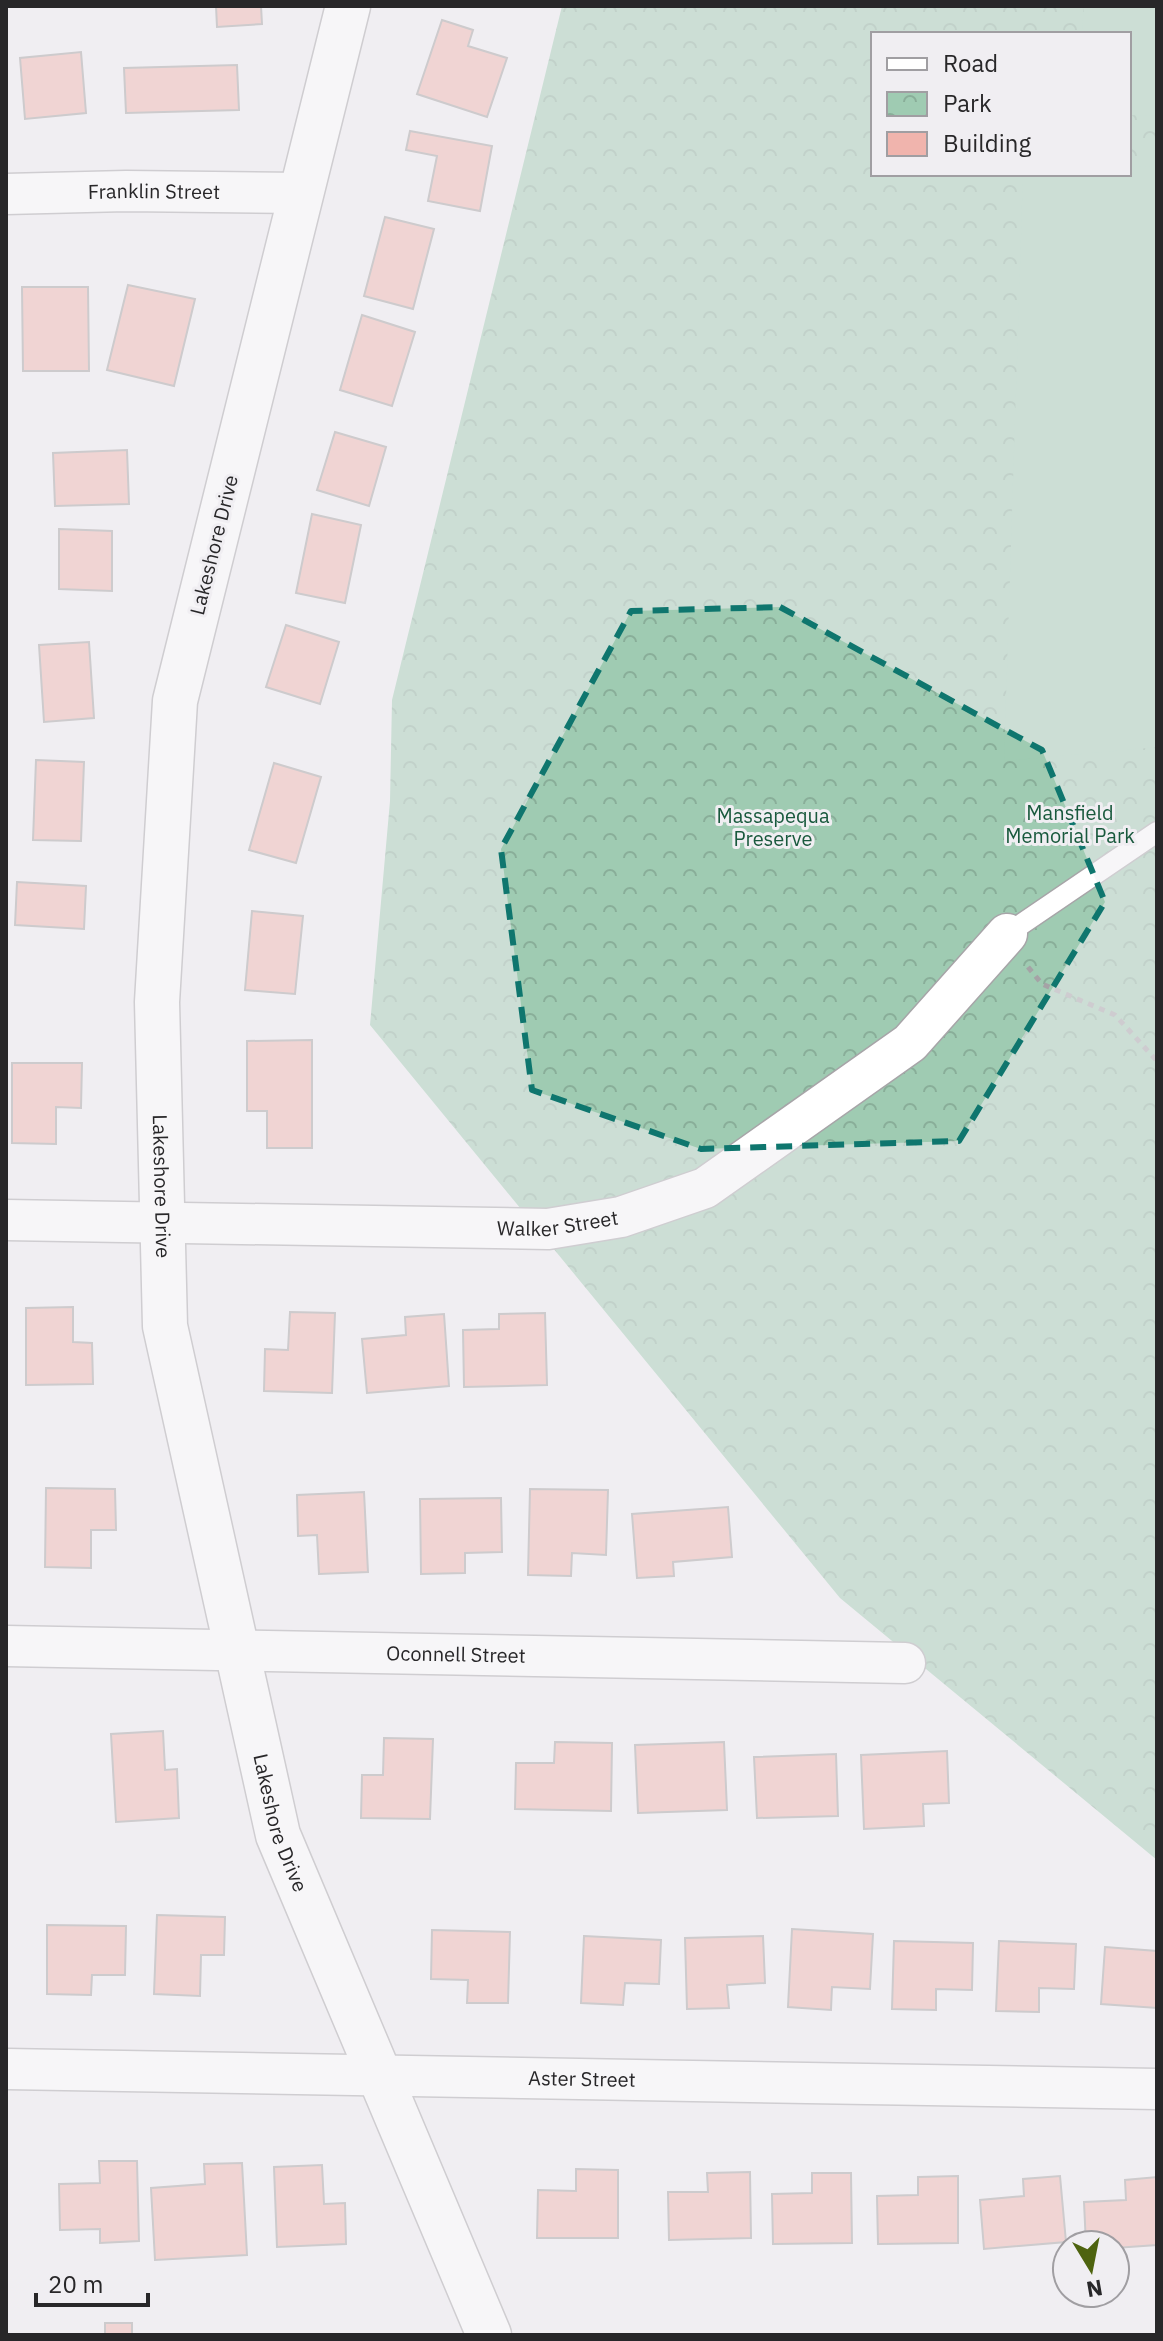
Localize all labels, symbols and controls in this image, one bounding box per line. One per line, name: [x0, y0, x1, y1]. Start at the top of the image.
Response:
legend: [871, 32, 1131, 176]
text: Road: [943, 47, 998, 79]
text: Park: [943, 87, 992, 119]
text: Building: [943, 127, 1031, 159]
street label: Franklin Street: [88, 177, 220, 205]
street label: Lakeshore Drive: [183, 472, 244, 618]
park label: Mansfield Memorial Park: [1005, 799, 1135, 849]
park label: Massapequa Preserve: [716, 802, 830, 852]
street label: Lakeshore Drive: [147, 1114, 177, 1258]
street label: Walker Street: [497, 1204, 620, 1242]
street label: Oconnell Street: [386, 1639, 526, 1669]
street label: Lakeshore Drive: [247, 1751, 314, 1896]
street label: Aster Street: [528, 2064, 636, 2093]
north arrow: [1051, 2229, 1131, 2309]
scale bar: [36, 2257, 148, 2307]
text: 20 m: [48, 2268, 103, 2300]
text: N: [1084, 2274, 1105, 2305]

